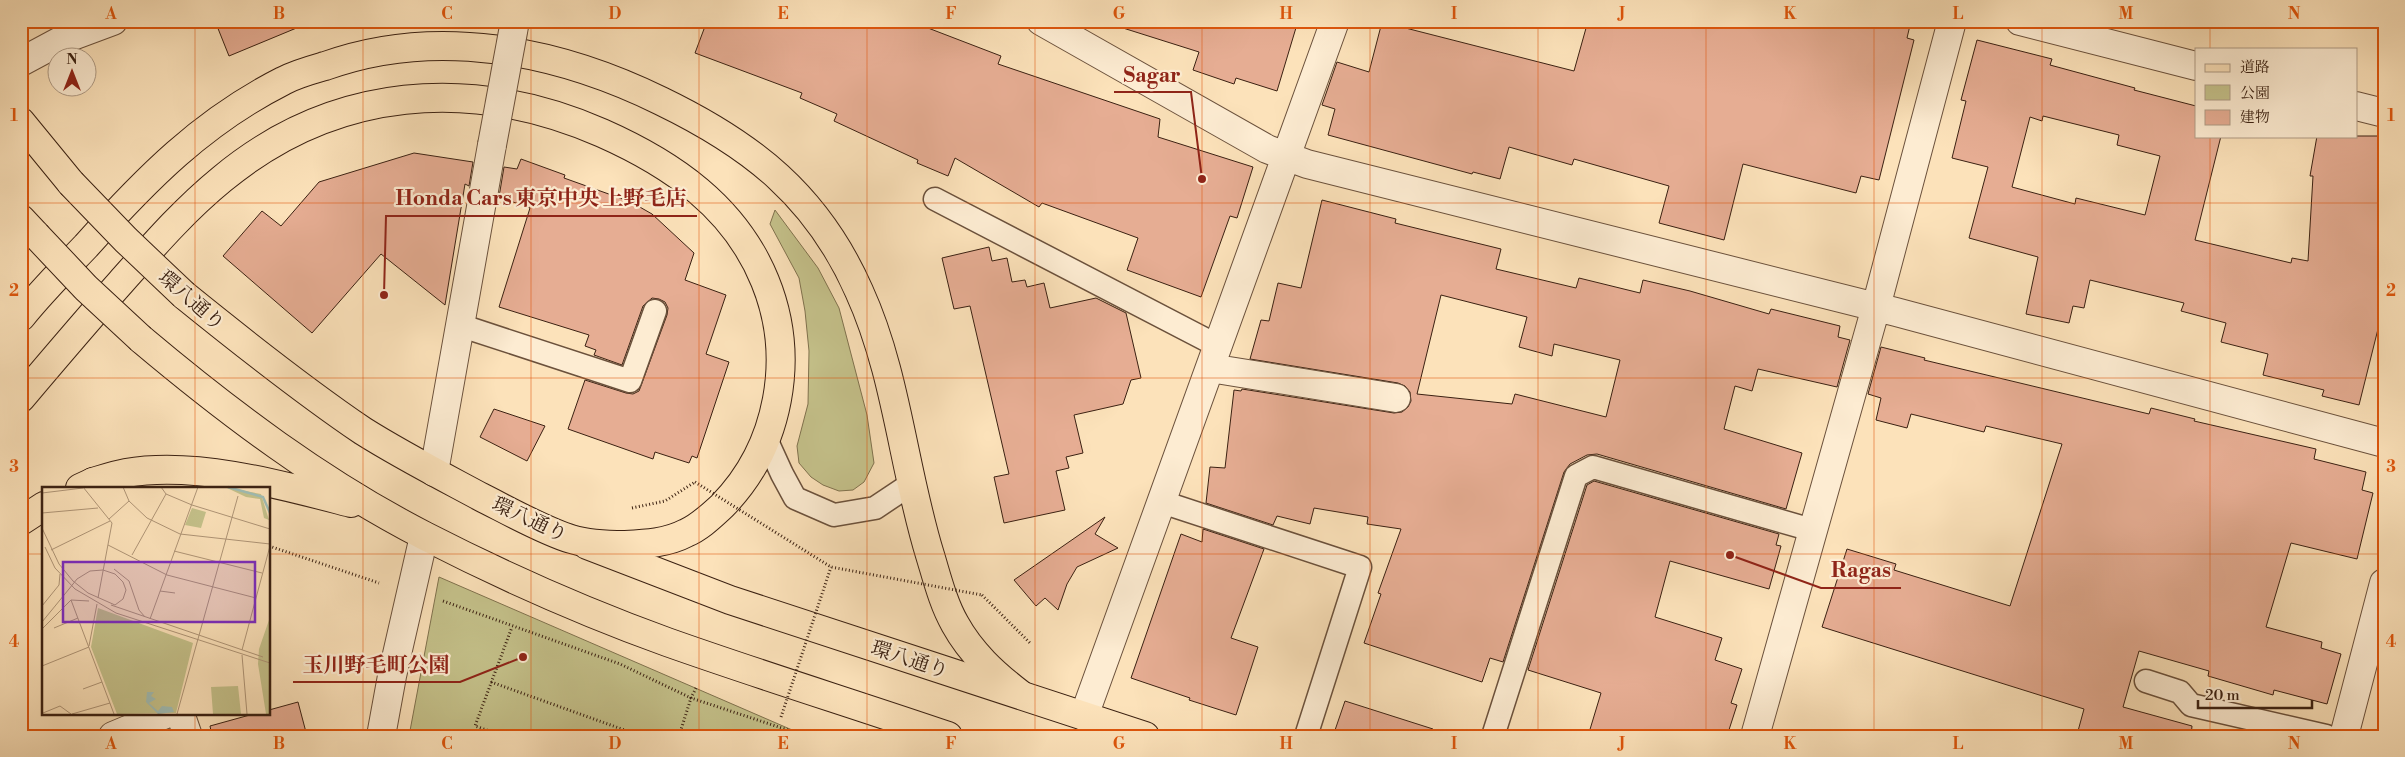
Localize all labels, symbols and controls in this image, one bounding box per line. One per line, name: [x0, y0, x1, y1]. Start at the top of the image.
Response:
text: A: [104, 4, 117, 24]
text: B: [273, 4, 285, 24]
text: C: [441, 4, 453, 24]
text: D: [609, 4, 622, 24]
text: E: [777, 4, 789, 24]
text: F: [945, 4, 957, 24]
text: G: [1113, 4, 1126, 24]
text: H: [1279, 4, 1293, 24]
text: I: [1451, 4, 1457, 24]
text: J: [1617, 4, 1625, 24]
text: K: [1784, 4, 1798, 24]
text: L: [1953, 4, 1964, 24]
text: M: [2119, 4, 2134, 24]
text: N: [2288, 4, 2301, 24]
north arrow: [48, 48, 98, 98]
legend: [2195, 48, 2358, 138]
text: N: [66, 51, 78, 69]
callout: Sagar: [1114, 56, 1191, 92]
text: 道路: [2240, 58, 2270, 77]
text: Sagar: [1123, 63, 1181, 89]
text: 公園: [2240, 84, 2270, 103]
text: 1: [10, 106, 18, 126]
text: 1: [2387, 106, 2395, 126]
text: 建物: [2240, 108, 2270, 127]
callout: Honda Cars 東京中央 上野毛店: [386, 180, 697, 216]
text: Honda Cars 東京中央 上野毛店: [395, 186, 687, 212]
street label: 環八通り: [153, 265, 229, 337]
text: 2: [9, 281, 19, 301]
text: 2: [2386, 281, 2396, 301]
text: 3: [9, 457, 19, 477]
text: 3: [2386, 457, 2396, 477]
inset map: [42, 487, 270, 714]
street label: 環八通り: [488, 492, 571, 549]
callout: Ragas: [1821, 552, 1901, 588]
text: Ragas: [1831, 558, 1891, 584]
text: 4: [9, 632, 20, 652]
text: 4: [2386, 632, 2397, 652]
street label: 環八通り: [868, 636, 951, 685]
callout: 玉川野毛町公園: [293, 646, 460, 682]
text: 玉川野毛町公園: [303, 653, 450, 679]
scale bar: [2198, 677, 2311, 709]
text: 20 m: [2205, 686, 2240, 705]
text: A: [104, 734, 117, 754]
text: B: [273, 734, 285, 754]
text: C: [441, 734, 453, 754]
text: D: [609, 734, 622, 754]
text: E: [777, 734, 789, 754]
text: F: [945, 734, 957, 754]
text: G: [1113, 734, 1126, 754]
text: H: [1279, 734, 1293, 754]
text: I: [1451, 734, 1457, 754]
text: J: [1617, 734, 1625, 754]
text: K: [1784, 734, 1798, 754]
text: L: [1953, 734, 1964, 754]
text: M: [2119, 734, 2134, 754]
text: N: [2288, 734, 2301, 754]

